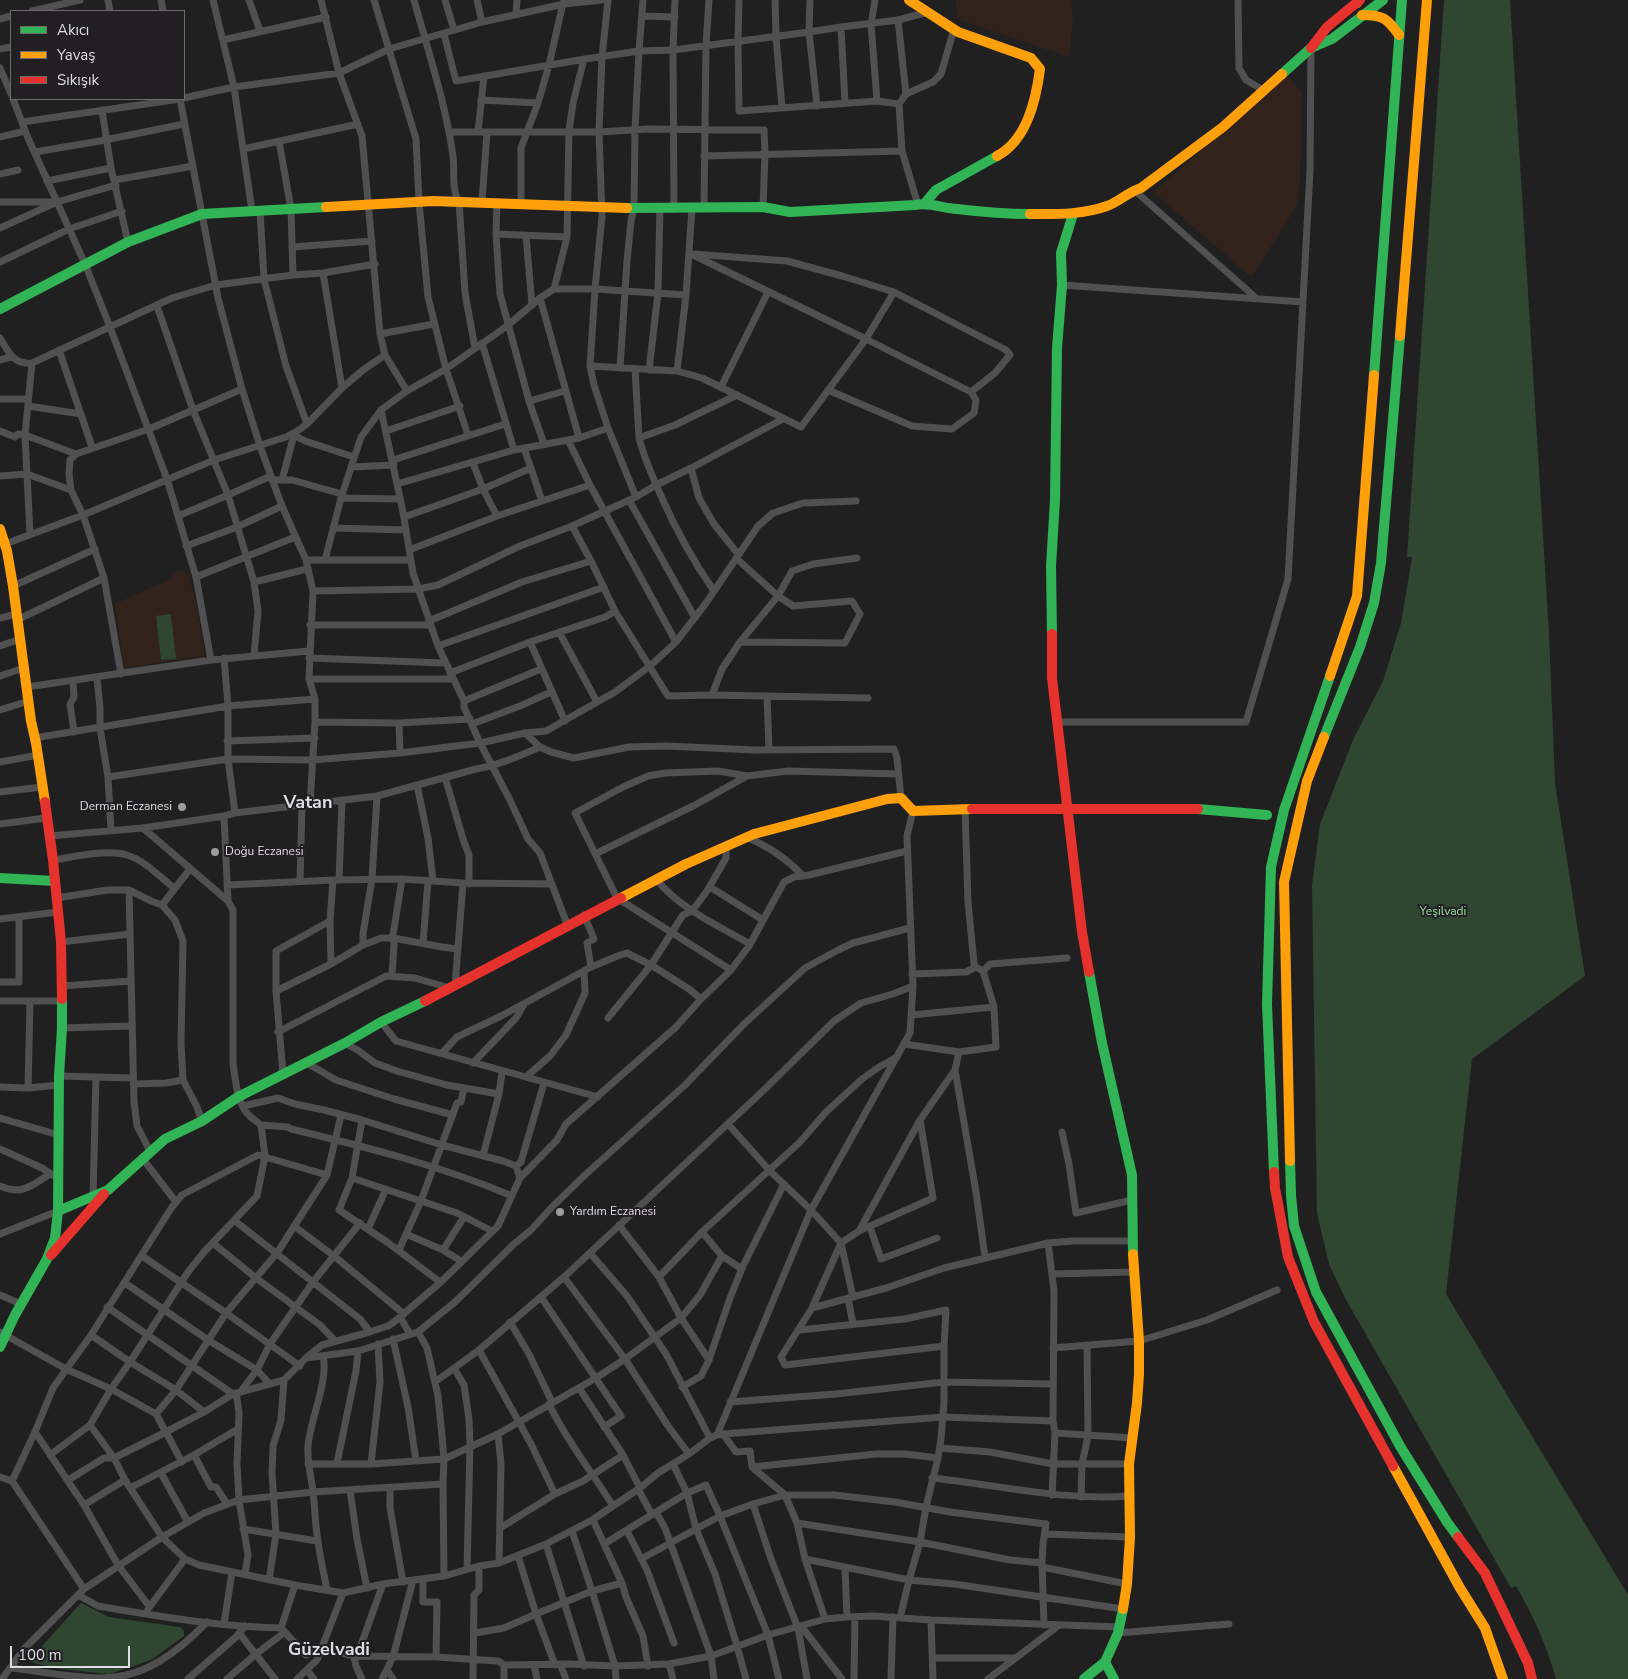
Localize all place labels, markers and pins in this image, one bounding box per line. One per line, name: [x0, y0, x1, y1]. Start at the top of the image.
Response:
place label: Derman Eczanesi: [80, 800, 172, 814]
marker: Derman Eczanesi: [176, 801, 188, 813]
place label: Doğu Eczanesi: [225, 845, 304, 859]
marker: Doğu Eczanesi: [209, 846, 221, 858]
place label: Yardım Eczanesi: [570, 1205, 656, 1219]
marker: Yardım Eczanesi: [554, 1206, 566, 1218]

